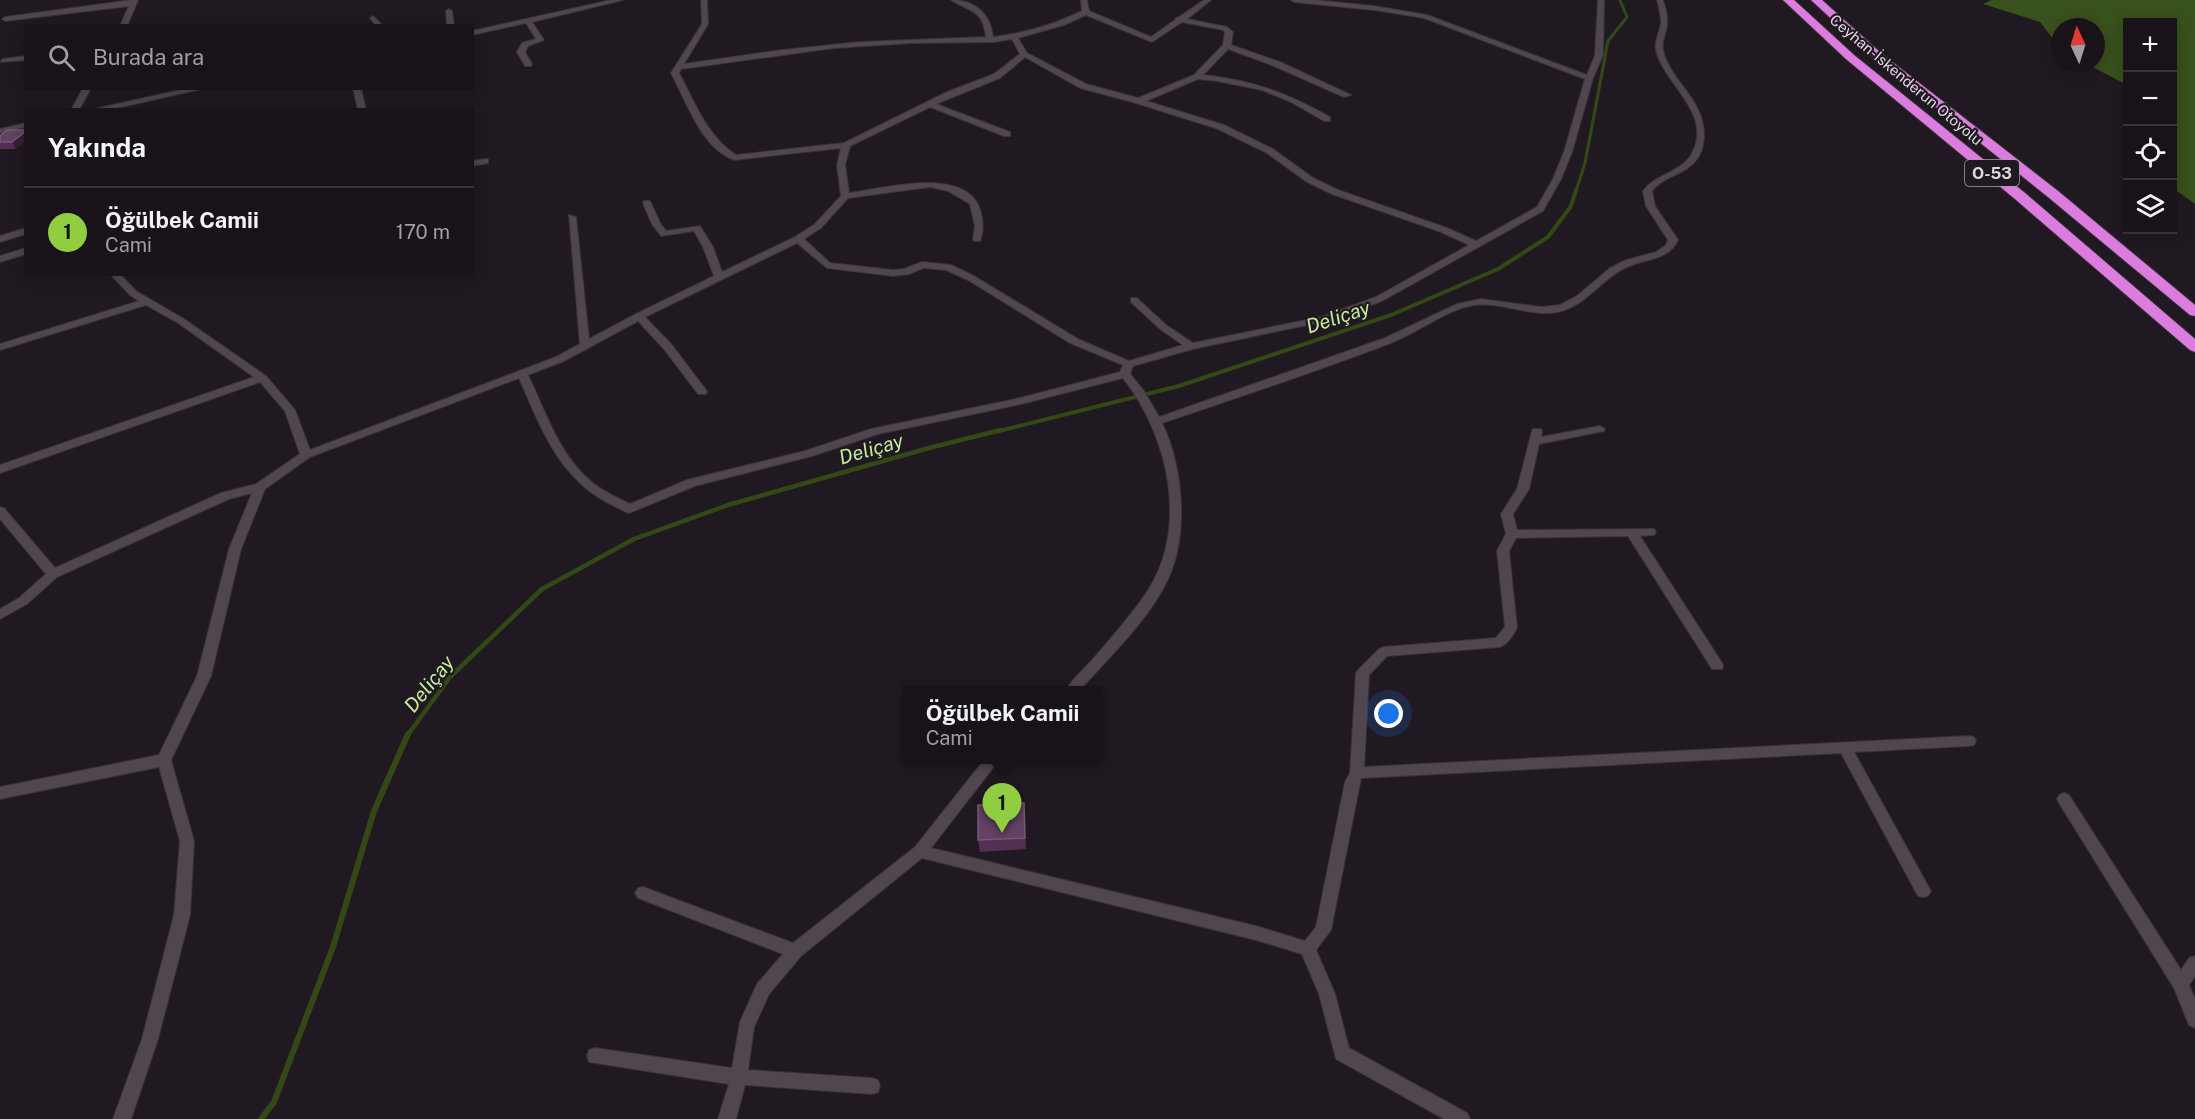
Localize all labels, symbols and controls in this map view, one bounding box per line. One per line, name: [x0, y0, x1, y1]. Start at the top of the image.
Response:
street label: Ceyhan-İskenderun Otoyolu: [1827, 10, 1987, 148]
north arrow: [2051, 18, 2105, 72]
map controls: [2123, 18, 2177, 234]
button: +: [2123, 18, 2177, 72]
search box: [24, 24, 474, 90]
icon: search: [45, 41, 78, 74]
text: Burada ara: [93, 44, 204, 70]
button: −: [2123, 72, 2177, 126]
button: locate: [2123, 126, 2177, 180]
text: Yakında: [48, 132, 146, 163]
road number: O-53: [1965, 160, 2019, 186]
button: layers: [2123, 180, 2177, 234]
text: Öğülbek Camii: [105, 207, 259, 233]
text: 1: [63, 220, 72, 244]
text: 170 m: [396, 220, 450, 244]
text: Cami: [105, 233, 152, 257]
water label: Deliçay: [1303, 295, 1374, 339]
water label: Deliçay: [836, 428, 907, 470]
water label: Deliçay: [399, 650, 460, 717]
popup: [902, 686, 1103, 764]
your location: [1374, 699, 1403, 728]
text: Öğülbek Camii: [926, 700, 1079, 726]
text: Cami: [926, 726, 972, 750]
pin: 1: [982, 784, 1022, 833]

